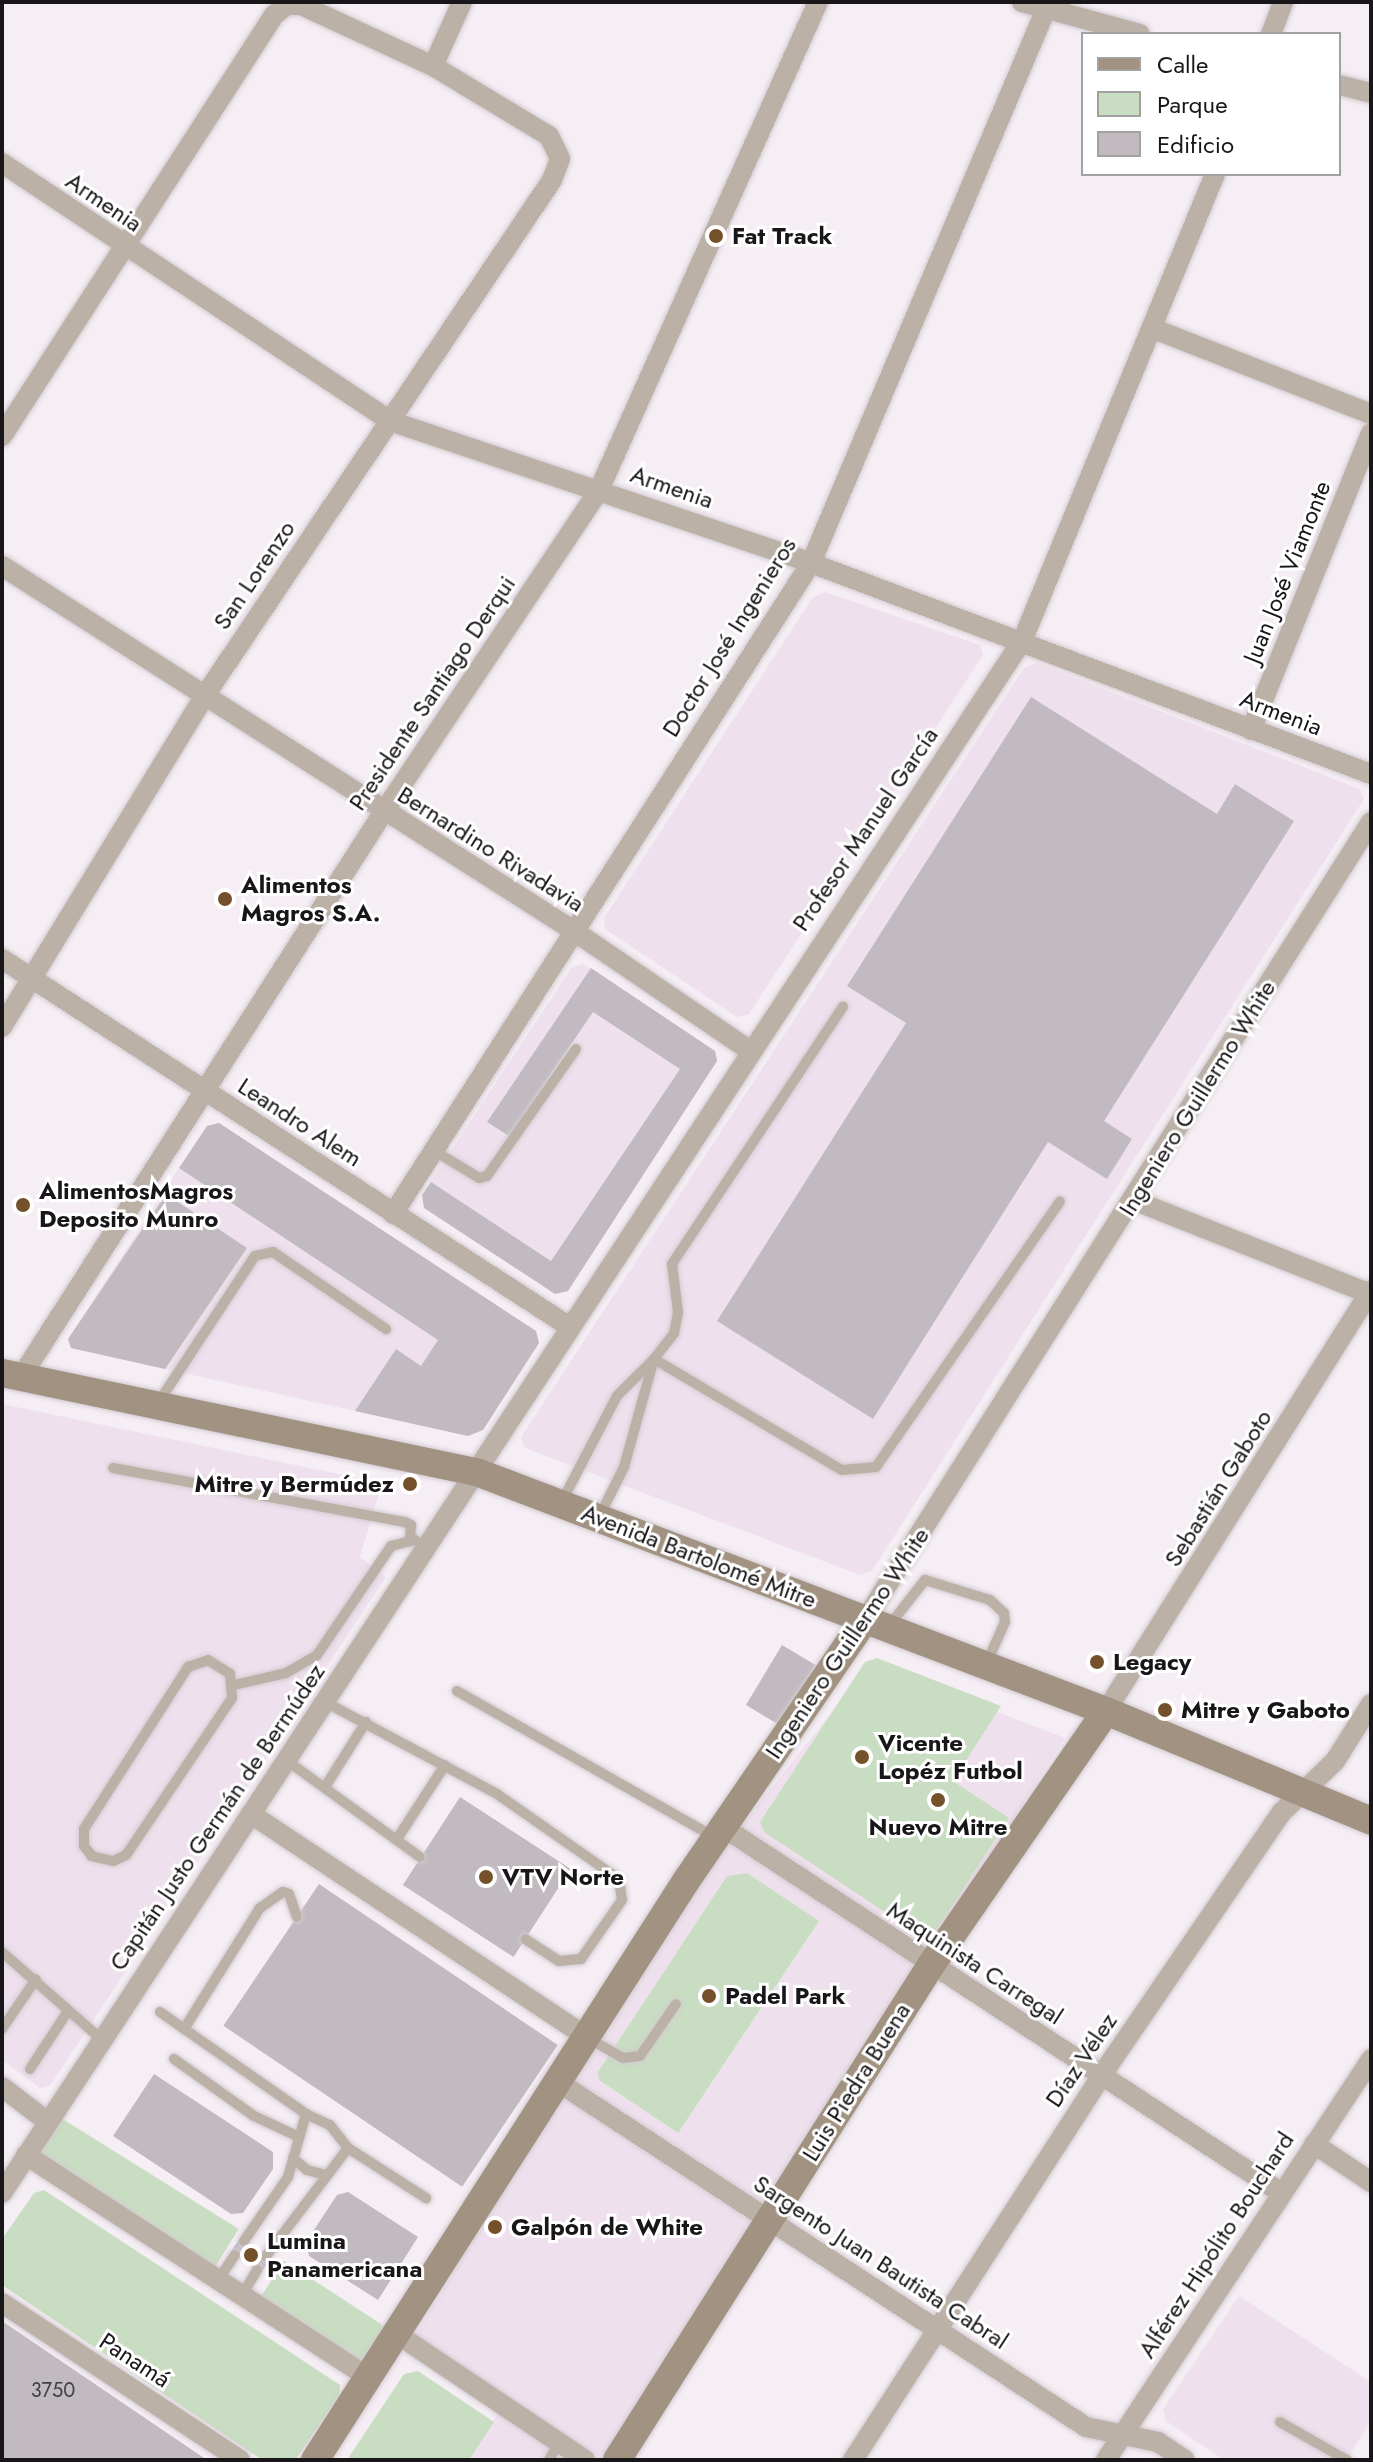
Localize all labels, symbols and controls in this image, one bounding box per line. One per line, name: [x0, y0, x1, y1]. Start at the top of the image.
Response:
legend: [1081, 32, 1341, 176]
text: Calle: [1157, 47, 1208, 82]
text: Parque: [1157, 87, 1228, 122]
text: Edificio: [1157, 127, 1234, 162]
street label: Armenia: [60, 166, 148, 238]
place label: Fat Track: [732, 222, 832, 250]
marker: Fat Track: [707, 227, 725, 245]
street label: Armenia: [627, 459, 717, 515]
street label: Juan José Viamonte: [1237, 477, 1337, 667]
street label: San Lorenzo: [207, 515, 301, 635]
street label: Doctor José Ingenieros: [656, 532, 802, 742]
street label: Presidente Santiago Derqui: [343, 570, 521, 816]
street label: Armenia: [1236, 684, 1326, 742]
street label: Profesor Manuel García: [786, 722, 944, 936]
street label: Bernardino Rivadavia: [392, 780, 590, 918]
place label: Alimentos Magros S.A.: [241, 871, 381, 927]
marker: Alimentos Magros S.A.: [216, 890, 234, 908]
street label: Ingeniero Guillermo White: [1113, 975, 1281, 1221]
street label: Leandro Alem: [233, 1071, 367, 1173]
place label: AlimentosMagros Deposito Munro: [39, 1177, 233, 1233]
marker: AlimentosMagros Deposito Munro: [14, 1196, 32, 1214]
street label: Sebastián Gaboto: [1158, 1404, 1278, 1572]
place label: Mitre y Bermúdez: [194, 1470, 394, 1498]
marker: Mitre y Bermúdez: [401, 1475, 419, 1493]
street label: Avenida Bartolomé Mitre: [578, 1498, 820, 1614]
street label: Ingeniero Guillermo White: [759, 1522, 935, 1764]
place label: Legacy: [1113, 1648, 1191, 1676]
marker: Legacy: [1088, 1653, 1106, 1671]
street label: Capitán Justo Germán de Bermúdez: [103, 1658, 331, 1976]
place label: Mitre y Gaboto: [1181, 1696, 1350, 1724]
marker: Mitre y Gaboto: [1156, 1701, 1174, 1719]
place label: Vicente Lopéz Futbol: [878, 1729, 1023, 1785]
marker: Vicente Lopéz Futbol: [853, 1748, 871, 1766]
marker: Nuevo Mitre: [929, 1791, 947, 1809]
place label: Nuevo Mitre: [869, 1813, 1007, 1841]
place label: VTV Norte: [502, 1863, 624, 1891]
marker: VTV Norte: [477, 1868, 495, 1886]
street label: Maquinista Carregal: [882, 1895, 1068, 2031]
place label: Padel Park: [725, 1982, 845, 2010]
marker: Padel Park: [700, 1987, 718, 2005]
street label: Luis Piedra Buena: [796, 1998, 916, 2166]
street label: Díaz Vélez: [1039, 2008, 1123, 2112]
street label: Alférez Hipólito Bouchard: [1132, 2127, 1300, 2363]
street label: Sargento Juan Bautista Cabral: [748, 2169, 1014, 2355]
place label: Galpón de White: [511, 2213, 703, 2241]
marker: Galpón de White: [486, 2218, 504, 2236]
place label: Lumina Panamericana: [267, 2227, 422, 2283]
marker: Lumina Panamericana: [242, 2246, 260, 2264]
street label: Panamá: [94, 2327, 176, 2393]
house number: 3750: [31, 2378, 75, 2402]

